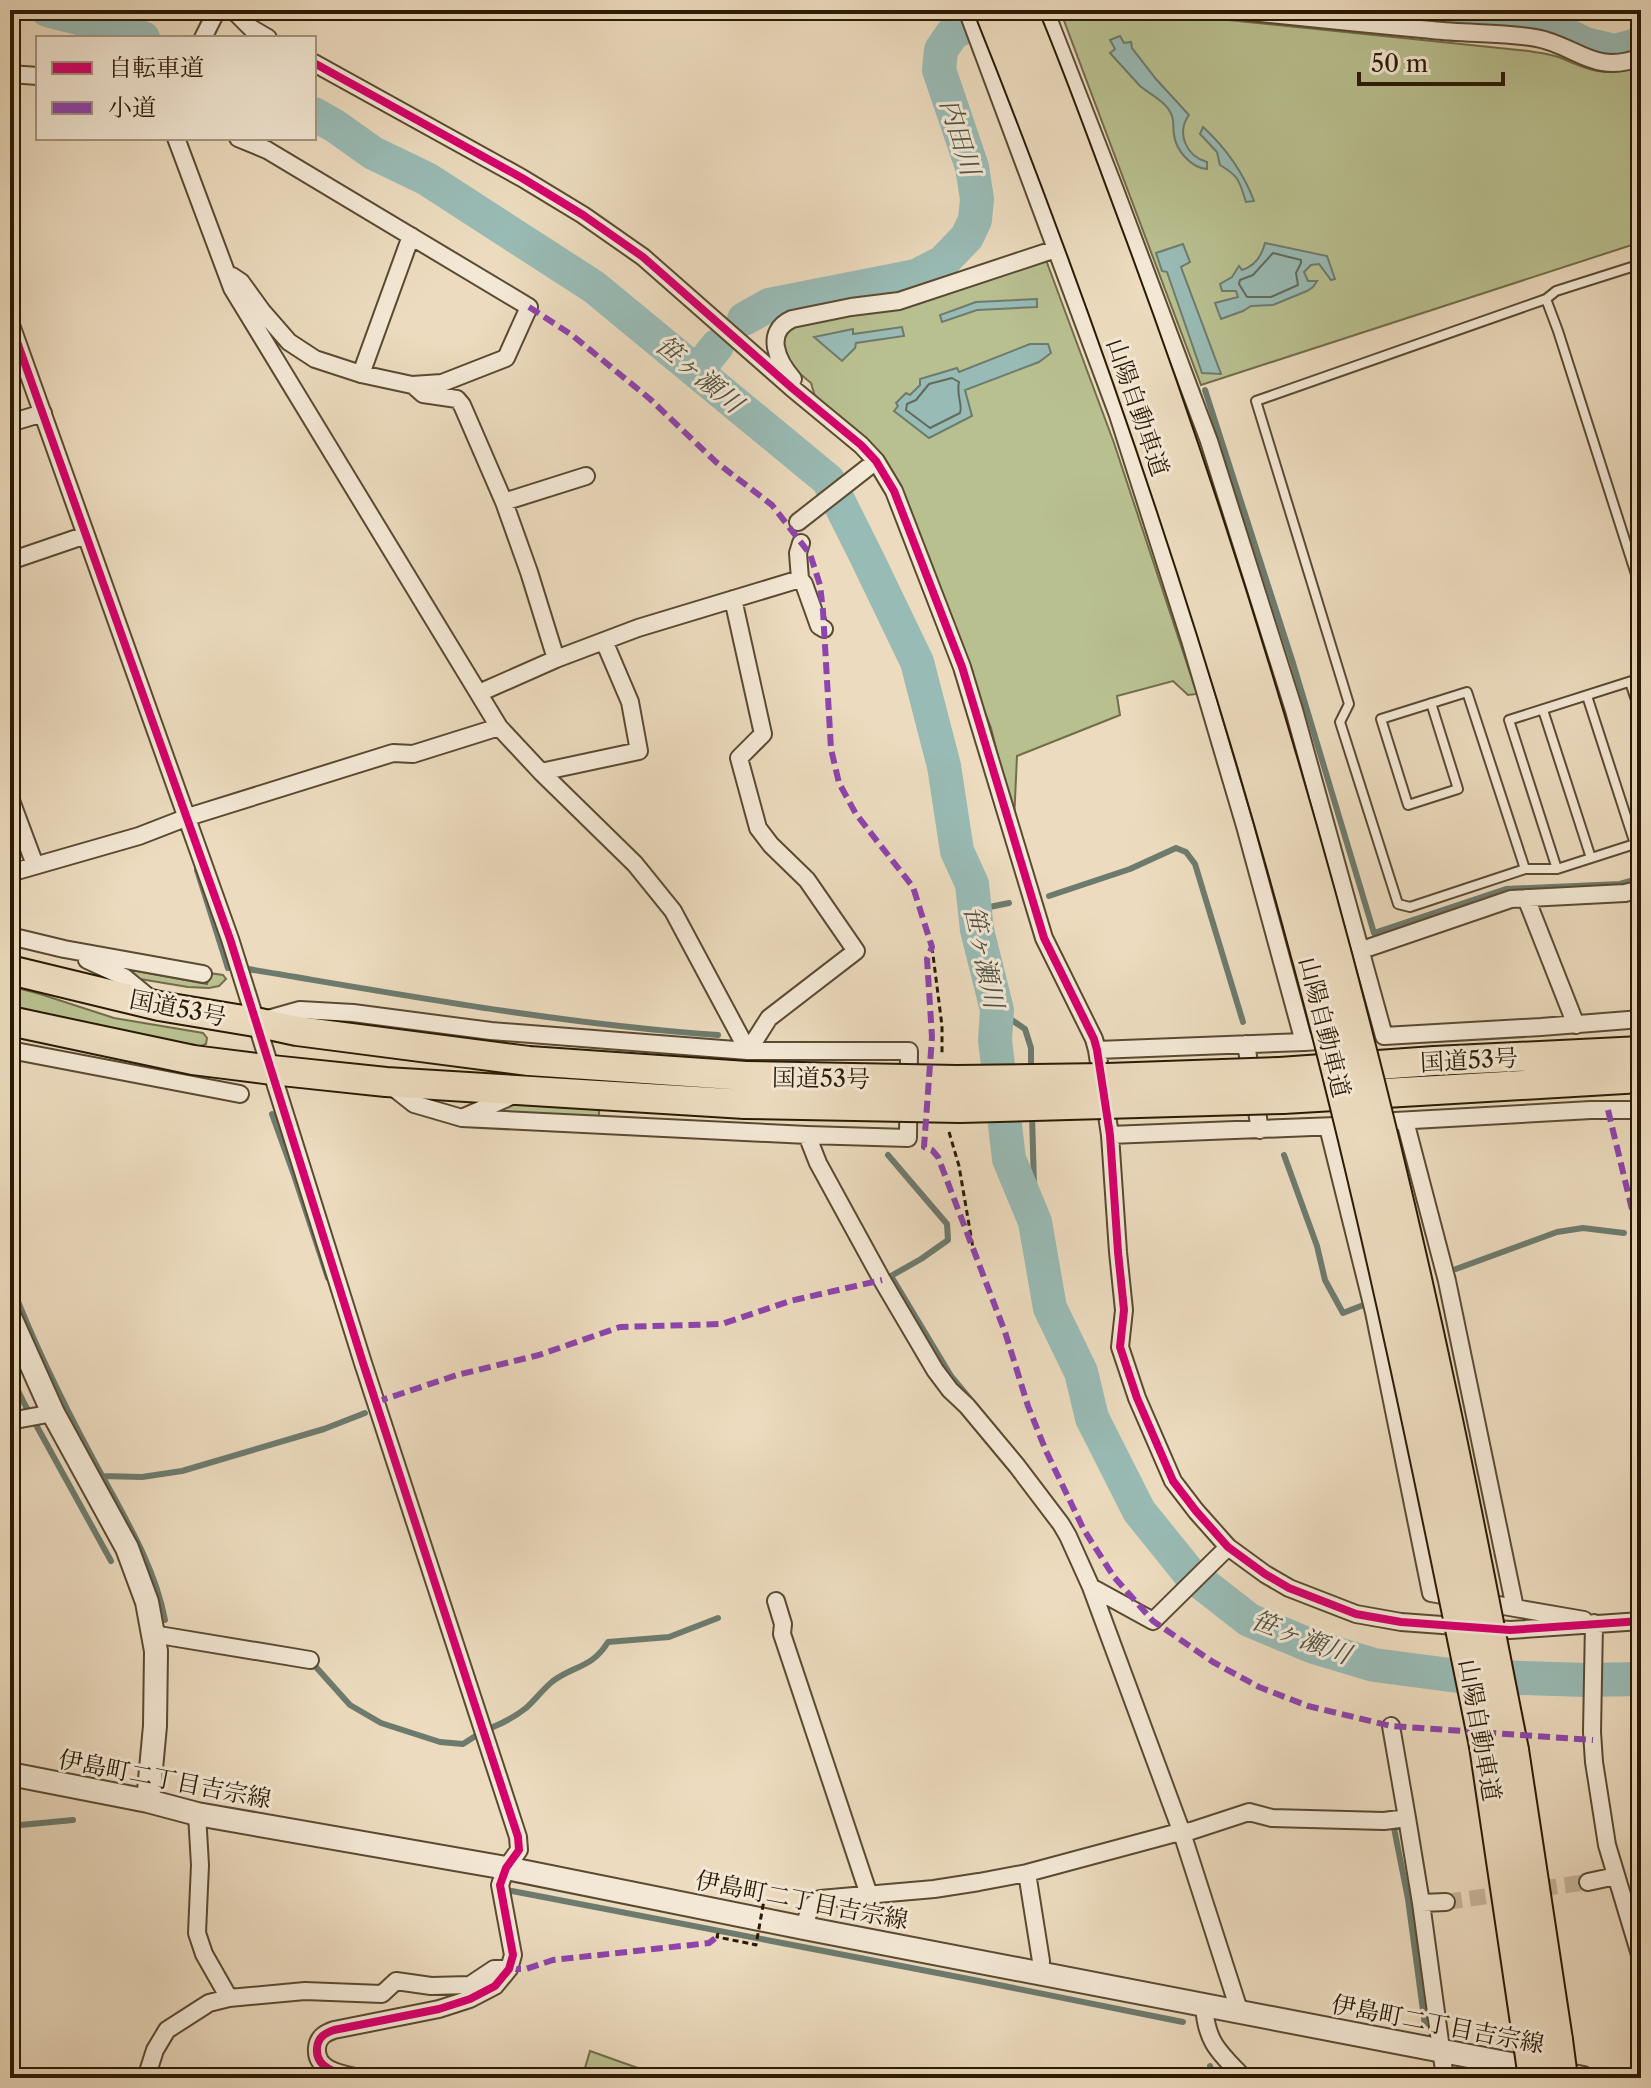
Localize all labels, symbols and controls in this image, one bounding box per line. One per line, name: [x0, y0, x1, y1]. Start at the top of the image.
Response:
legend: [36, 36, 316, 140]
scale bar: [1359, 36, 1503, 86]
text: 50 m: [1371, 49, 1428, 78]
text: 自転車道: [108, 53, 204, 82]
text: 小道: [108, 93, 156, 122]
water label: 内田川: [933, 95, 988, 182]
water label: 笹ヶ瀬川: [649, 328, 751, 422]
street label: 山陽自動車道: [1101, 334, 1175, 480]
water label: 笹ヶ瀬川: [958, 903, 1011, 1014]
street label: 山陽自動車道: [1294, 954, 1356, 1100]
street label: 国道53号: [127, 984, 229, 1032]
street label: 国道53号: [1419, 1043, 1519, 1077]
street label: 国道53号: [772, 1063, 870, 1093]
water label: 笹ヶ瀬川: [1247, 1603, 1358, 1672]
street label: 山陽自動車道: [1453, 1657, 1507, 1803]
street label: 伊島町二丁目吉宗線: [56, 1744, 274, 1814]
street label: 伊島町二丁目吉宗線: [693, 1865, 911, 1935]
street label: 伊島町二丁目吉宗線: [1329, 1989, 1547, 2059]

